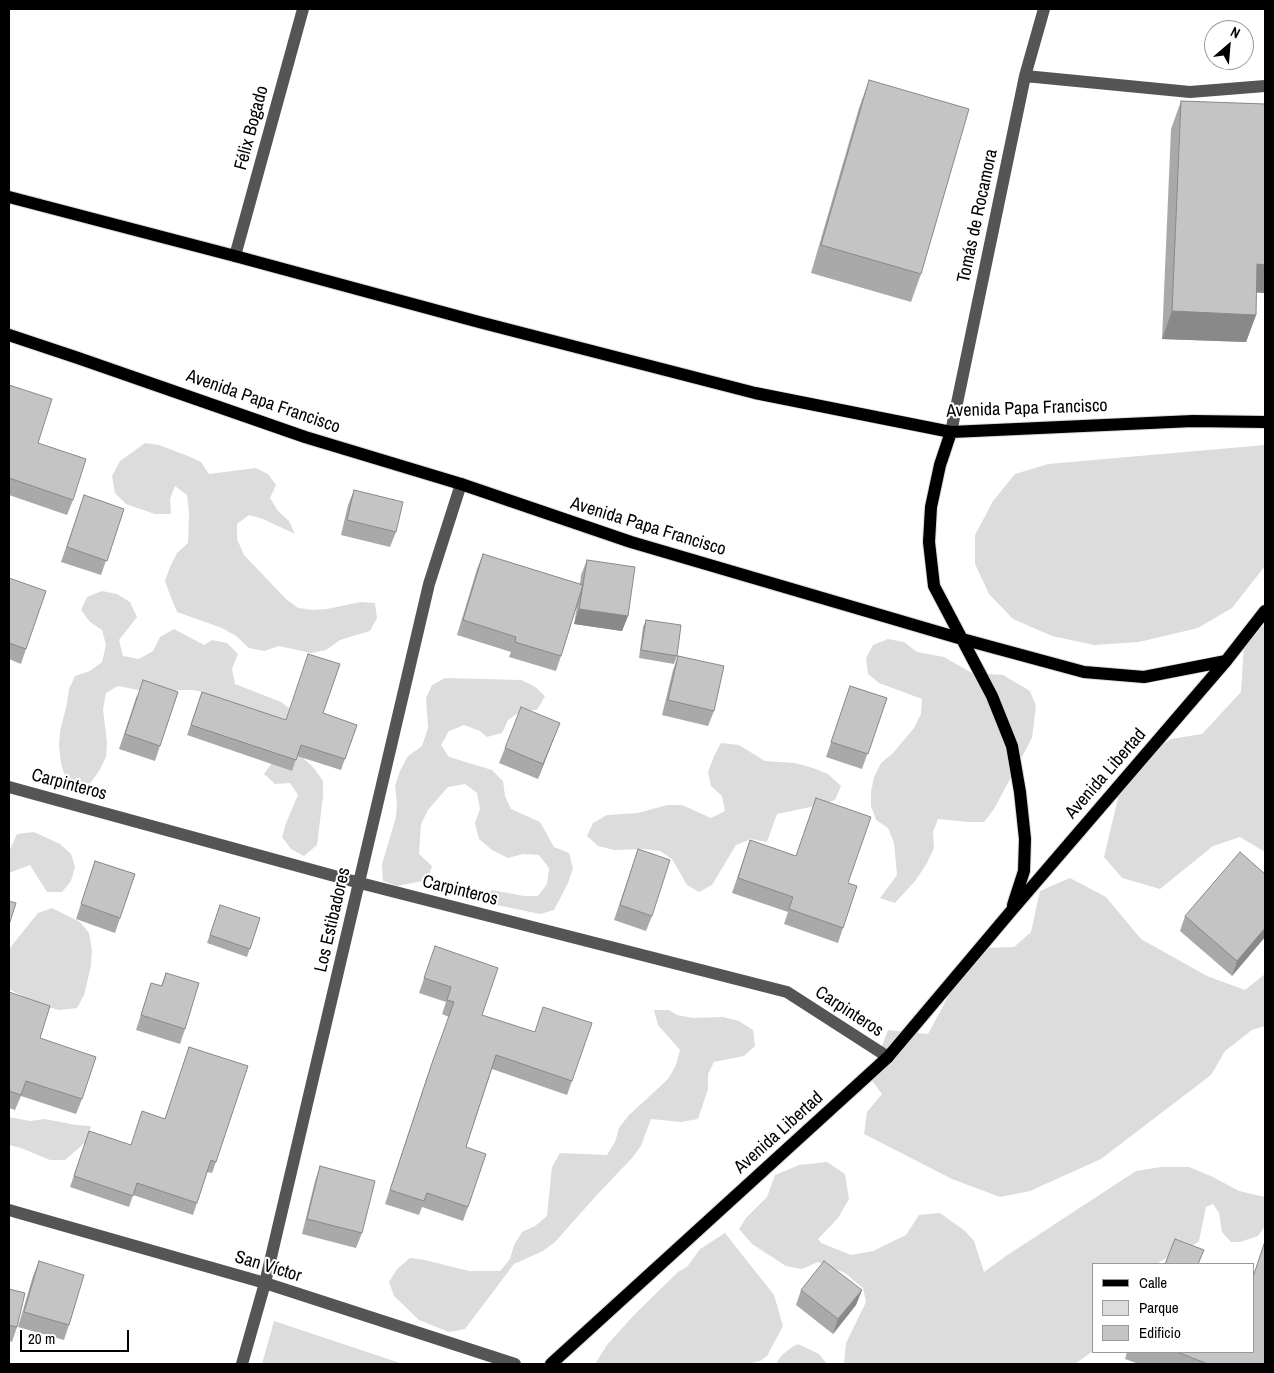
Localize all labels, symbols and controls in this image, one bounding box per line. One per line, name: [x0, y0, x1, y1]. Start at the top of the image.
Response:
north arrow: [1204, 20, 1254, 70]
text: N: [1228, 23, 1243, 42]
street label: Félix Bogado: [230, 84, 274, 172]
street label: Tomás de Rocamora: [953, 147, 1003, 285]
street label: Avenida Papa Francisco: [183, 366, 343, 438]
street label: Avenida Papa Francisco: [946, 395, 1108, 423]
street label: Avenida Papa Francisco: [568, 493, 728, 561]
street label: Avenida Libertad: [1061, 725, 1151, 823]
street label: Carpinteros: [29, 765, 109, 805]
street label: Los Estibadores: [310, 866, 356, 974]
street label: Carpinteros: [420, 871, 500, 911]
street label: Carpinteros: [811, 982, 887, 1042]
street label: Avenida Libertad: [730, 1087, 828, 1179]
street label: San Víctor: [232, 1247, 304, 1287]
legend: [1092, 1263, 1254, 1353]
text: Calle: [1139, 1272, 1167, 1293]
text: Parque: [1139, 1297, 1179, 1318]
scale bar: [22, 1320, 131, 1352]
text: Edificio: [1139, 1322, 1181, 1343]
text: 20 m: [28, 1328, 55, 1349]

